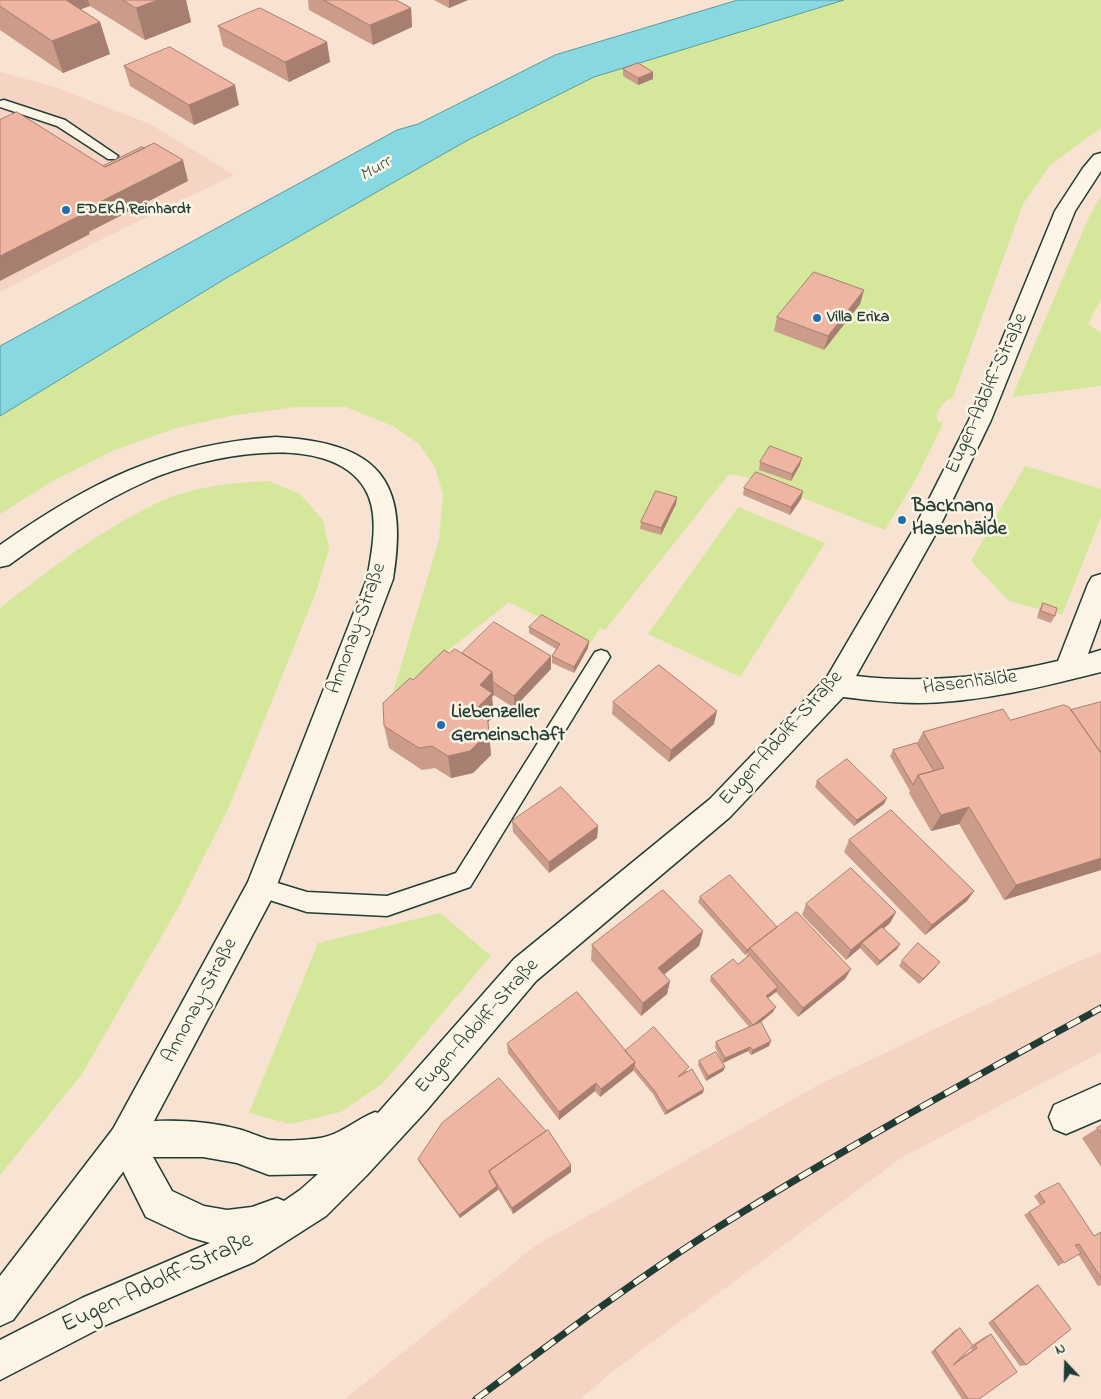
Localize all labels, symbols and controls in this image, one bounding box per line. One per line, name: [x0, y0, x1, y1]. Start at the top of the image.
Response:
water label: Murr: [357, 153, 395, 187]
place label: EDEKA Reinhardt: [76, 200, 191, 220]
marker: EDEKA Reinhardt: [60, 204, 72, 216]
place label: Villa Erika: [827, 308, 889, 328]
street label: Eugen-Adolff-Straße: [942, 310, 1034, 478]
marker: Villa Erika: [811, 312, 823, 324]
place label: Backnang Hasenhälde: [912, 496, 1007, 543]
marker: Backnang Hasenhälde: [896, 514, 908, 526]
street label: Annonay-Straße: [323, 560, 393, 698]
street label: Hasenhälde: [922, 666, 1018, 702]
street label: Eugen-Adolff-Straße: [715, 667, 849, 811]
place label: Liebenzeller Gemeinschaft: [451, 702, 565, 749]
marker: Liebenzeller Gemeinschaft: [435, 719, 447, 731]
street label: Annonay-Straße: [158, 935, 244, 1067]
street label: Eugen-Adolff-Straße: [411, 955, 545, 1099]
street label: Eugen-Adolff-Straße: [58, 1227, 258, 1341]
text: N: [1052, 1338, 1069, 1361]
north arrow: [1041, 1339, 1091, 1389]

